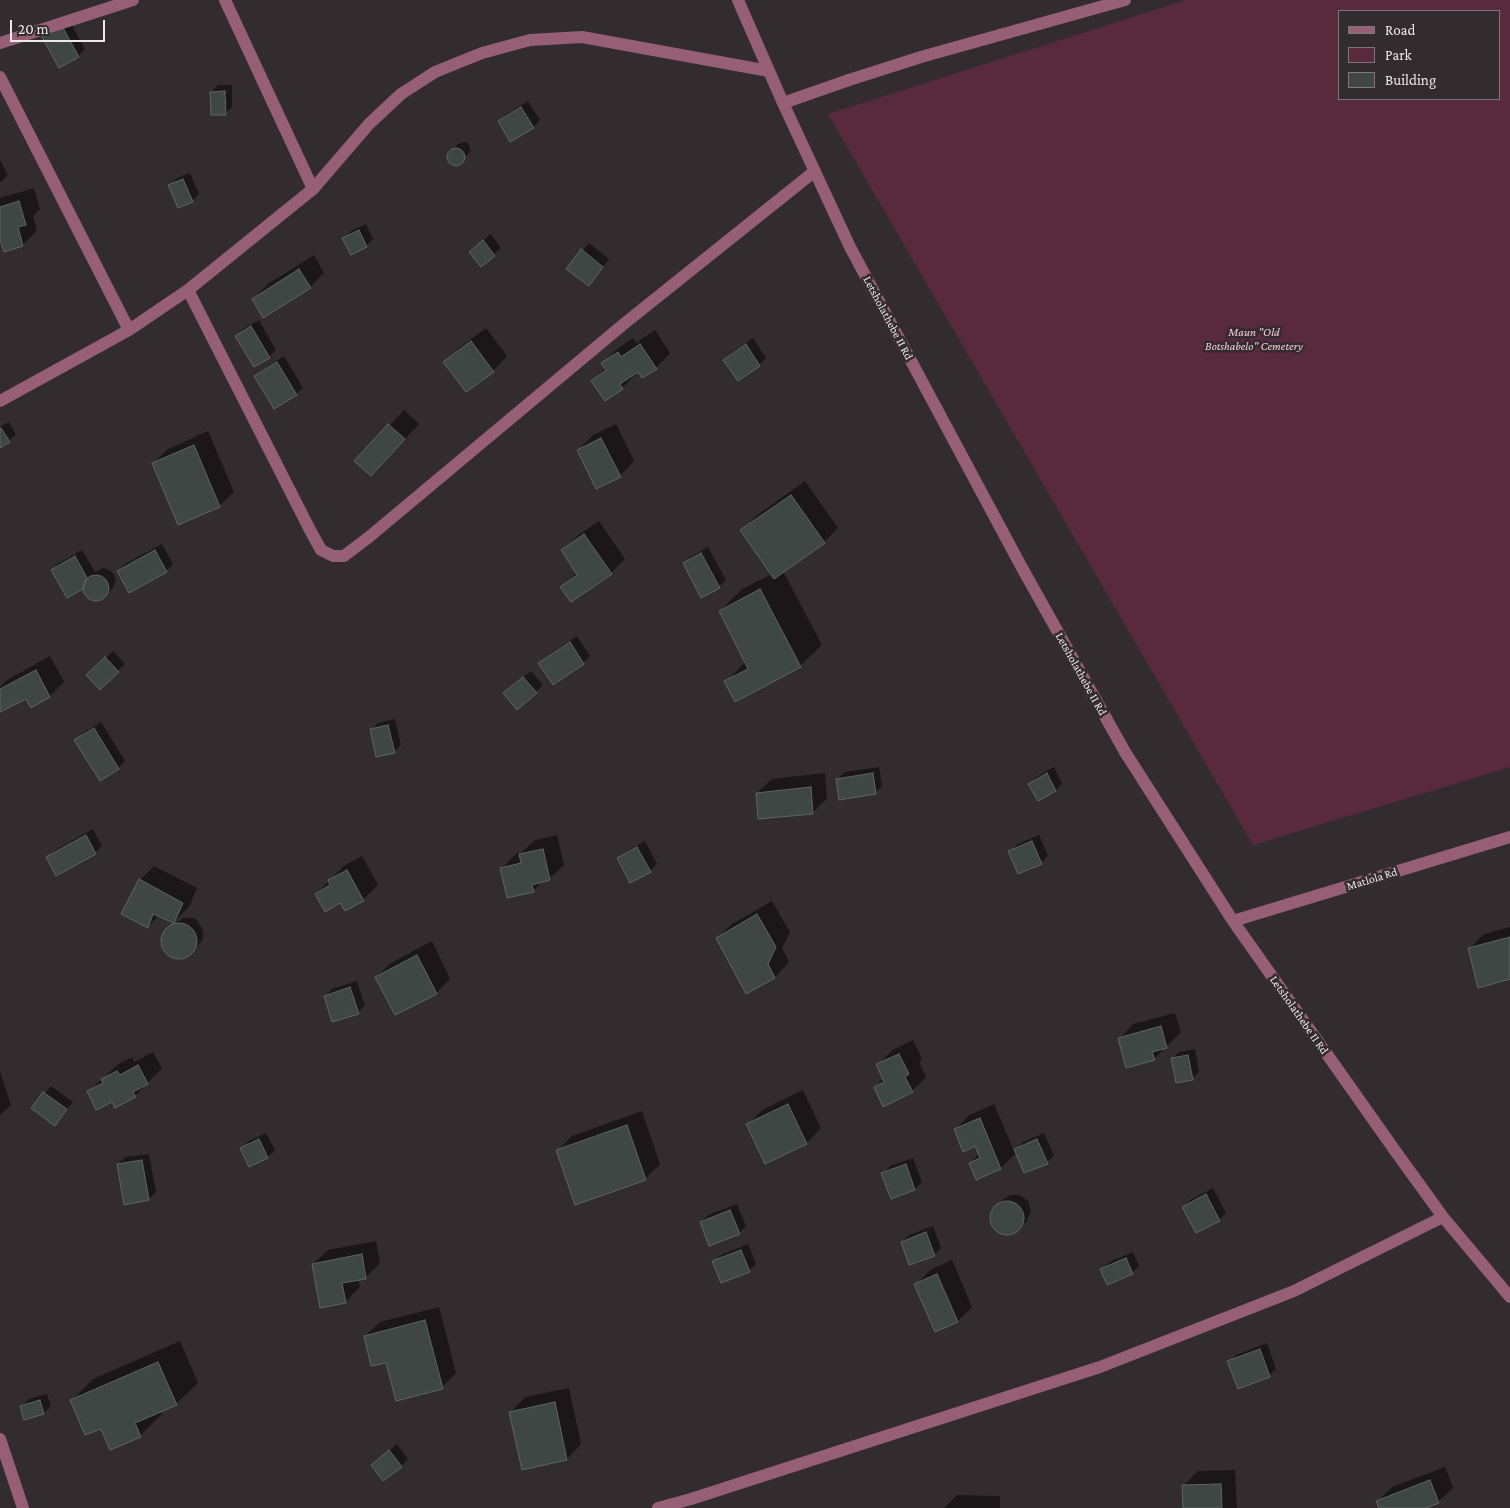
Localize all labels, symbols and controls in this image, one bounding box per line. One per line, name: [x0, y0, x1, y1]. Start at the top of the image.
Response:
scale bar: [12, 10, 108, 42]
legend: [1338, 10, 1500, 100]
text: 20 m: [18, 21, 49, 37]
text: Road: [1385, 22, 1415, 38]
text: Park: [1385, 47, 1412, 63]
text: Building: [1385, 72, 1436, 88]
street label: Letsholathebe II Rd: [860, 274, 916, 362]
park label: Maun "Old Botshabelo" Cemetery: [1205, 325, 1303, 353]
street label: Letsholathebe II Rd: [1052, 630, 1110, 718]
street label: Matlola Rd: [1345, 864, 1399, 894]
street label: Letsholathebe II Rd: [1267, 973, 1331, 1057]

